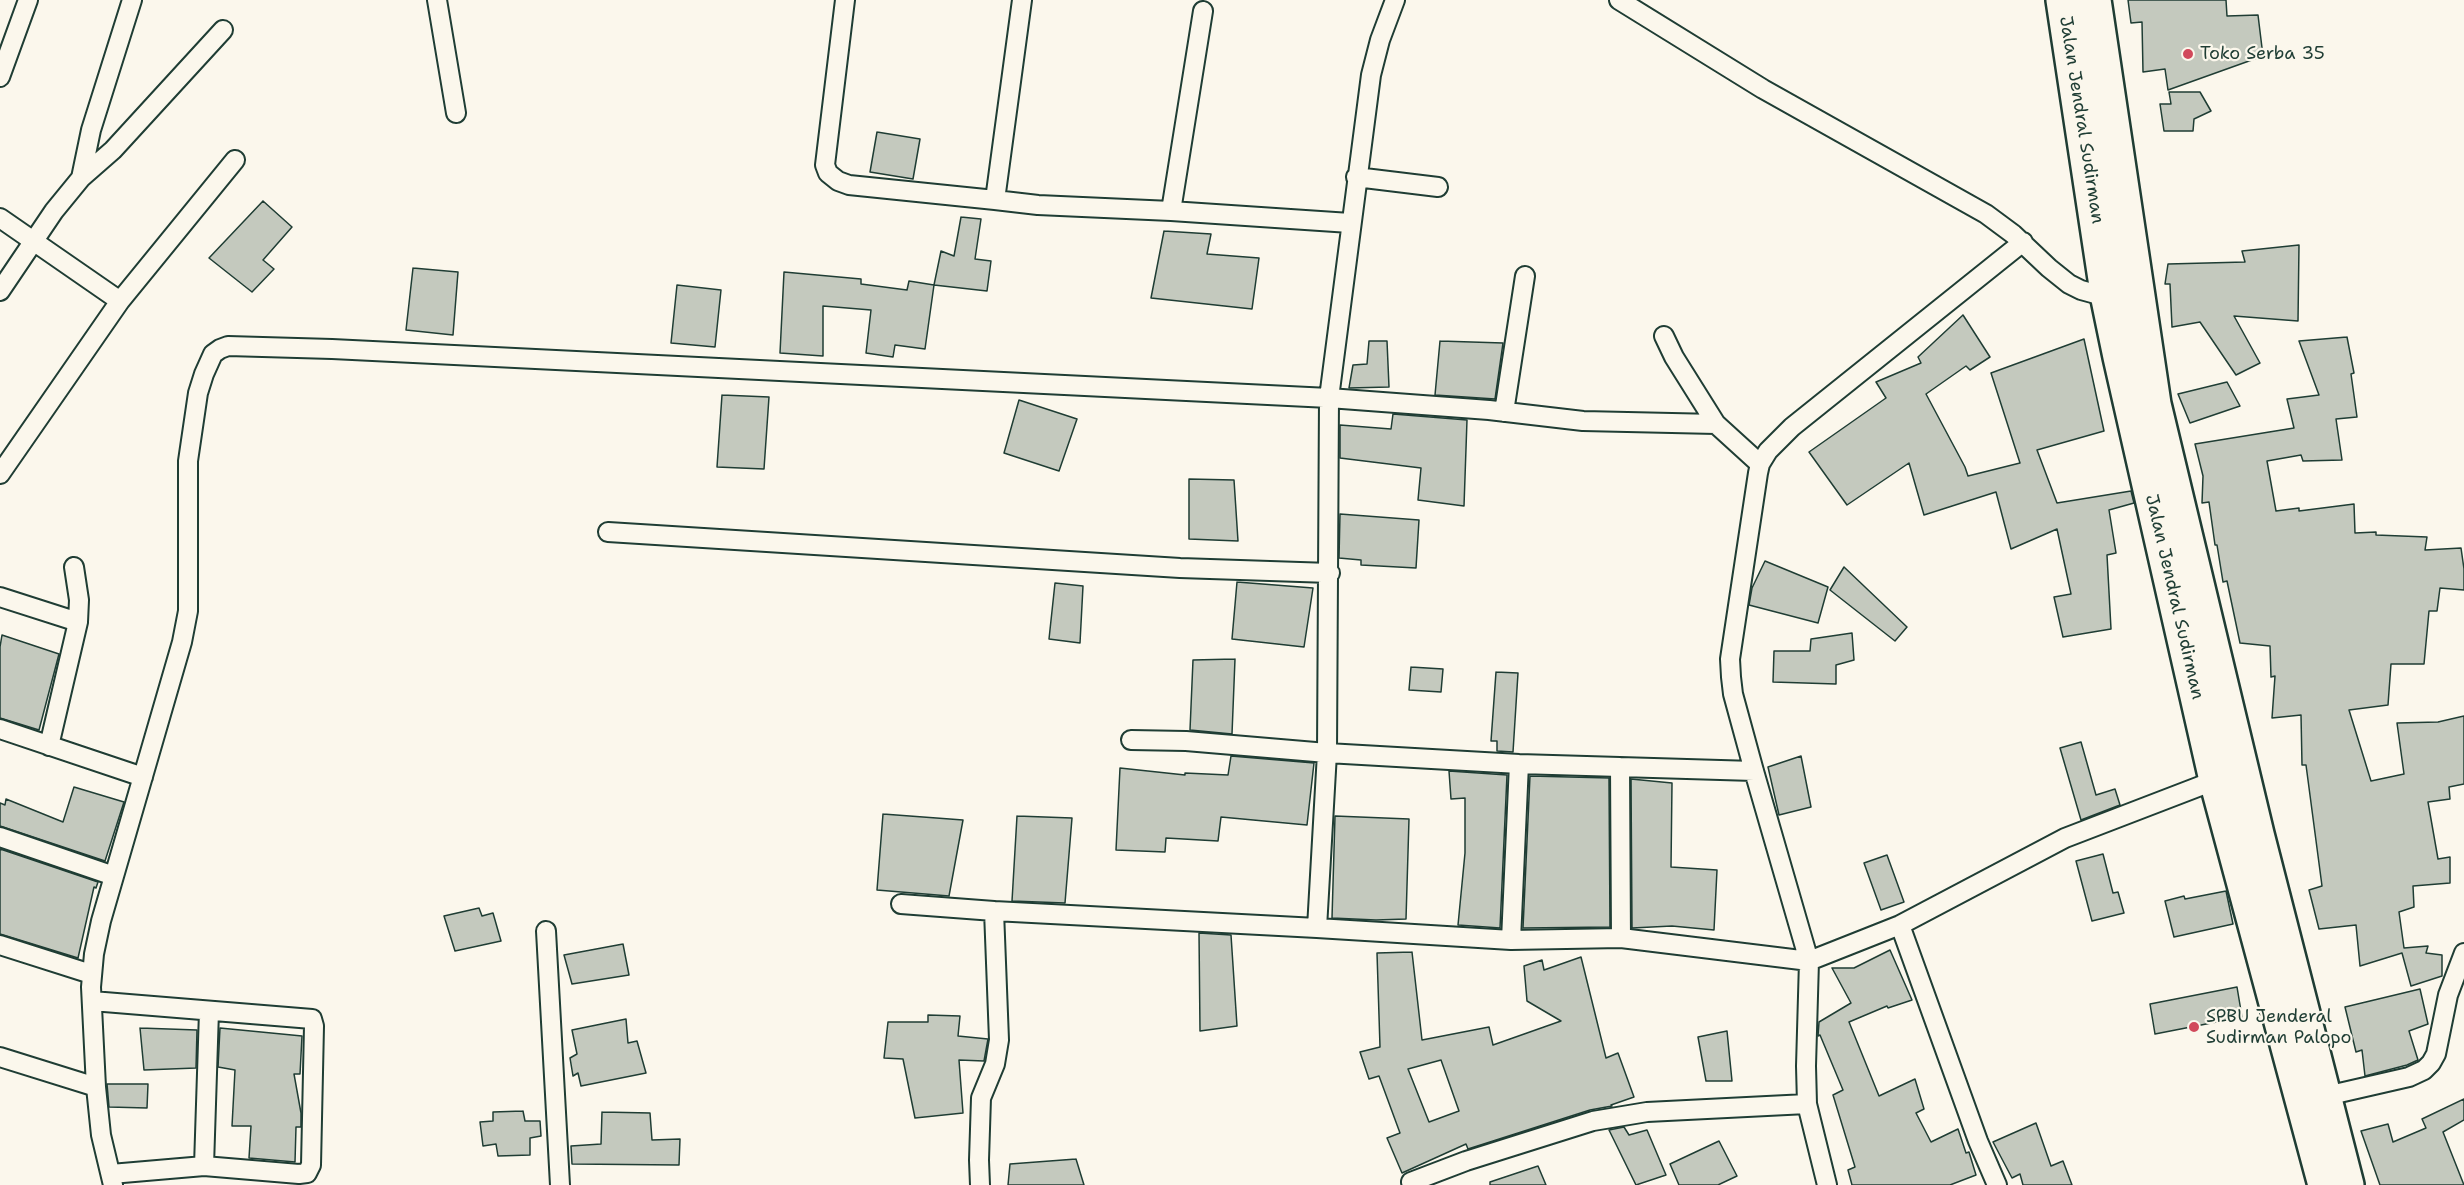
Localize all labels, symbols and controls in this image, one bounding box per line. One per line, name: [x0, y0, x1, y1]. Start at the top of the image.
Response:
street label: Jalan Jendral Sudirman: [2054, 15, 2108, 225]
place label: Toko Serba 35: [2200, 43, 2325, 65]
marker: Toko Serba 35: [2181, 47, 2195, 61]
street label: Jalan Jendral Sudirman: [2140, 492, 2208, 702]
place label: SPBU Jenderal Sudirman Palopo: [2206, 1006, 2351, 1048]
marker: SPBU Jenderal Sudirman Palopo: [2187, 1020, 2201, 1034]

